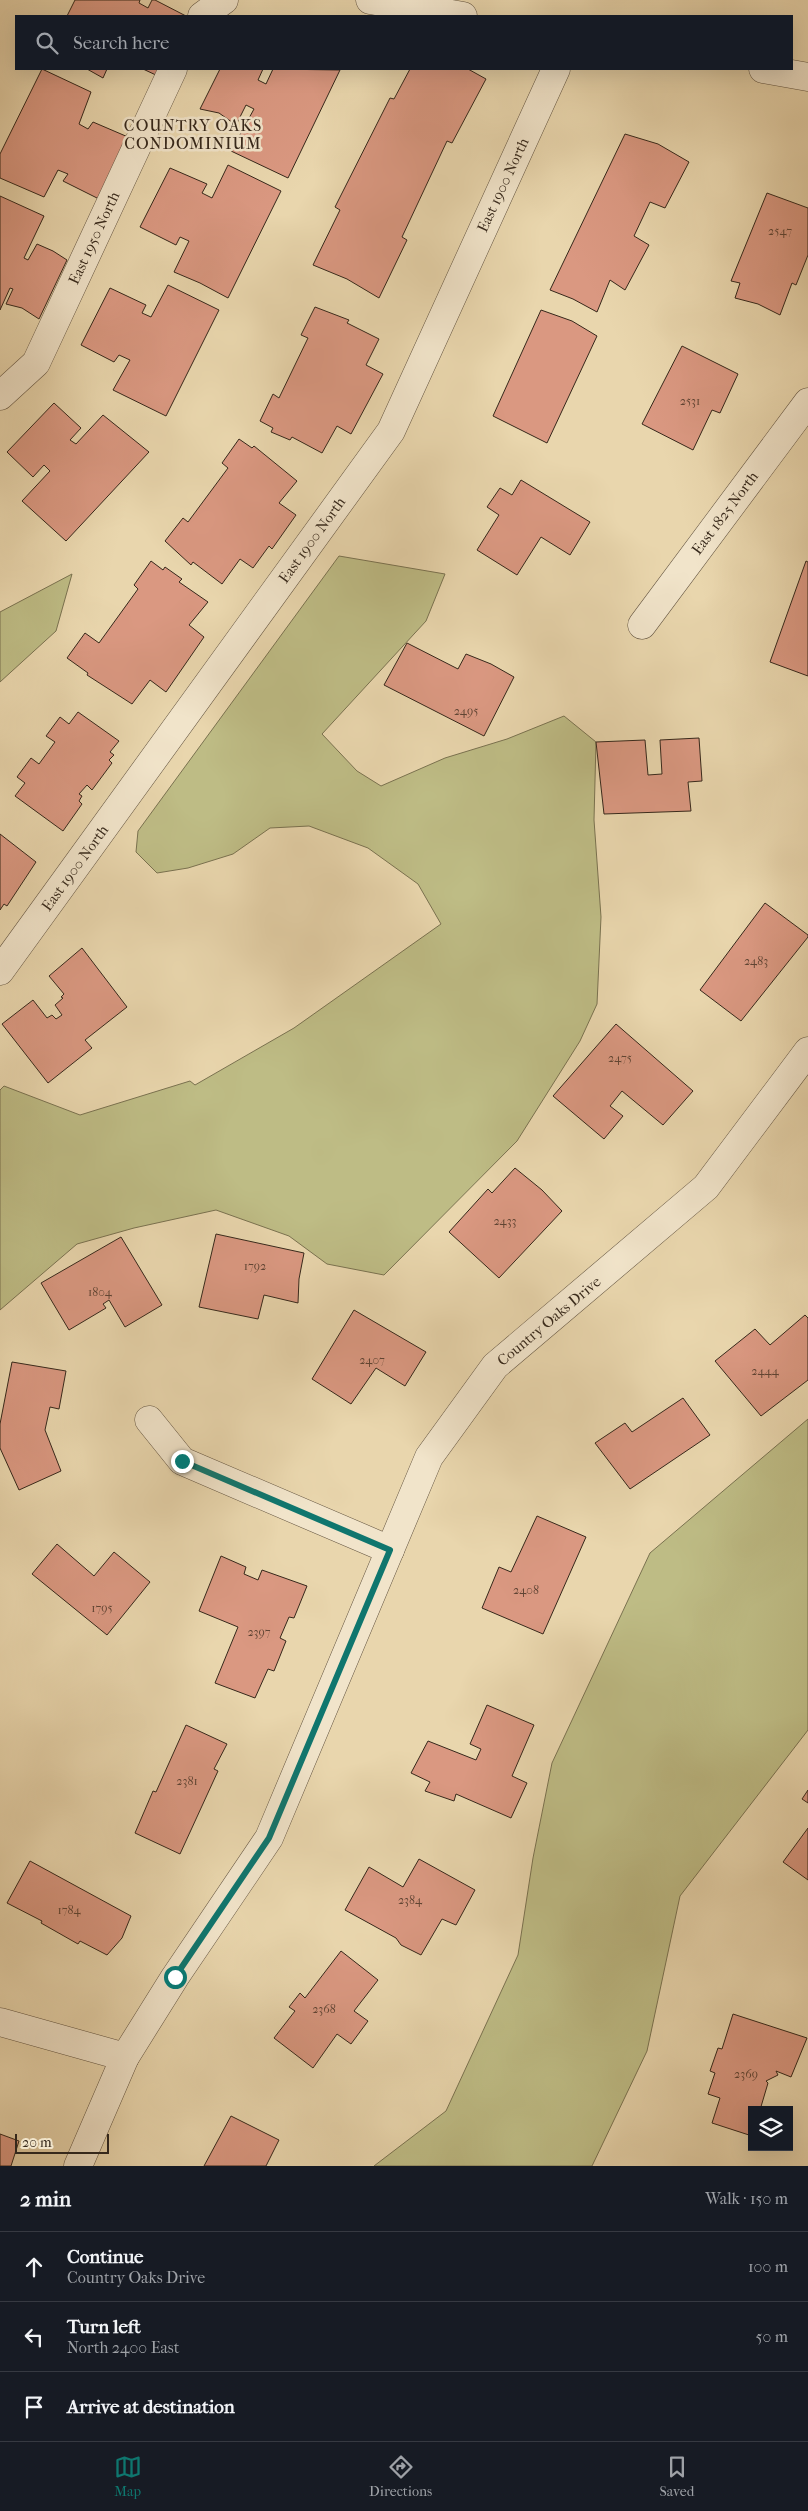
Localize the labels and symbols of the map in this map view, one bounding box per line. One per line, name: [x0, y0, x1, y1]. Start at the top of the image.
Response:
district label: COUNTRY OAKS CONDOMINIUM: [124, 116, 262, 153]
street label: East 1900 North: [473, 134, 533, 235]
street label: East 1950 North: [65, 188, 124, 287]
house number: 2547: [768, 224, 792, 238]
house number: 2531: [680, 394, 700, 408]
street label: East 1825 North: [688, 467, 762, 558]
street label: East 1900 North: [275, 493, 350, 587]
house number: 2495: [454, 704, 478, 718]
street label: East 1900 North: [38, 821, 113, 915]
house number: 2483: [744, 954, 768, 968]
house number: 2475: [608, 1051, 632, 1065]
house number: 2433: [493, 1214, 517, 1228]
house number: 1792: [244, 1259, 266, 1273]
street label: Country Oaks Drive: [494, 1272, 605, 1370]
house number: 1804: [88, 1285, 113, 1299]
house number: 2407: [359, 1353, 385, 1367]
house number: 2444: [751, 1364, 780, 1378]
route end: [171, 1450, 194, 1473]
house number: 2408: [513, 1583, 539, 1597]
house number: 1795: [91, 1601, 113, 1615]
house number: 2397: [247, 1625, 271, 1639]
house number: 2381: [176, 1774, 198, 1788]
house number: 2384: [398, 1893, 423, 1907]
house number: 1784: [57, 1903, 81, 1917]
route start: [164, 1966, 187, 1989]
house number: 2368: [312, 2002, 336, 2016]
house number: 2369: [734, 2067, 758, 2081]
scale bar: [15, 2131, 109, 2154]

